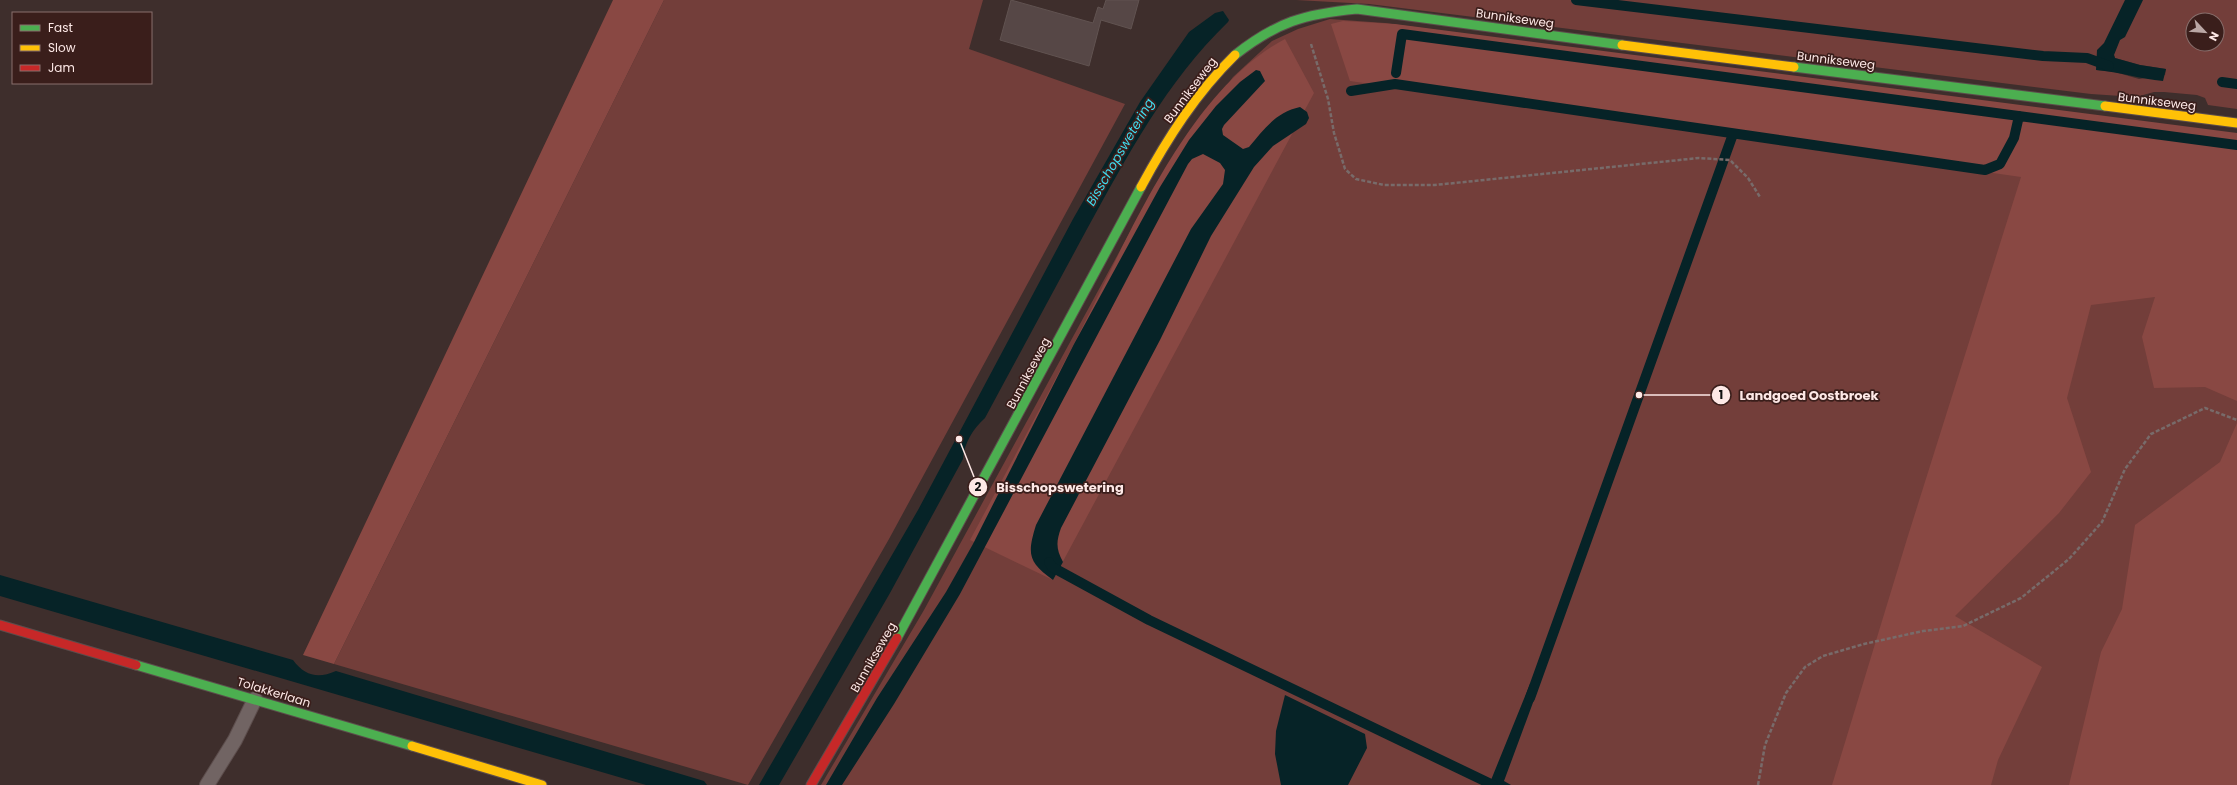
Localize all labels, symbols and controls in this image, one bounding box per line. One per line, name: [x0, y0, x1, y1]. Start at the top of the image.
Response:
street label: Bunnikseweg: [1475, 4, 1555, 32]
legend: [12, 12, 152, 84]
north arrow: [2185, 12, 2225, 52]
text: Fast: [48, 19, 73, 36]
text: N: [2205, 29, 2223, 44]
text: Slow: [48, 39, 76, 56]
street label: Bunnikseweg: [1796, 47, 1876, 73]
street label: Bunnikseweg: [1160, 53, 1220, 127]
text: Jam: [48, 59, 75, 76]
street label: Bunnikseweg: [2117, 88, 2197, 114]
water label: Bisschopswetering: [1081, 94, 1159, 209]
street label: Bunnikseweg: [1002, 334, 1054, 412]
callout: Landgoed Oostbroek: [1711, 383, 1886, 408]
text: 1: [1719, 386, 1723, 403]
text: Landgoed Oostbroek: [1739, 386, 1879, 405]
callout: Bisschopswetering: [968, 475, 1132, 500]
text: 2: [975, 478, 982, 495]
text: Bisschopswetering: [996, 478, 1124, 497]
street label: Bunnikseweg: [846, 619, 900, 695]
street label: Tolakkerlaan: [235, 673, 313, 711]

